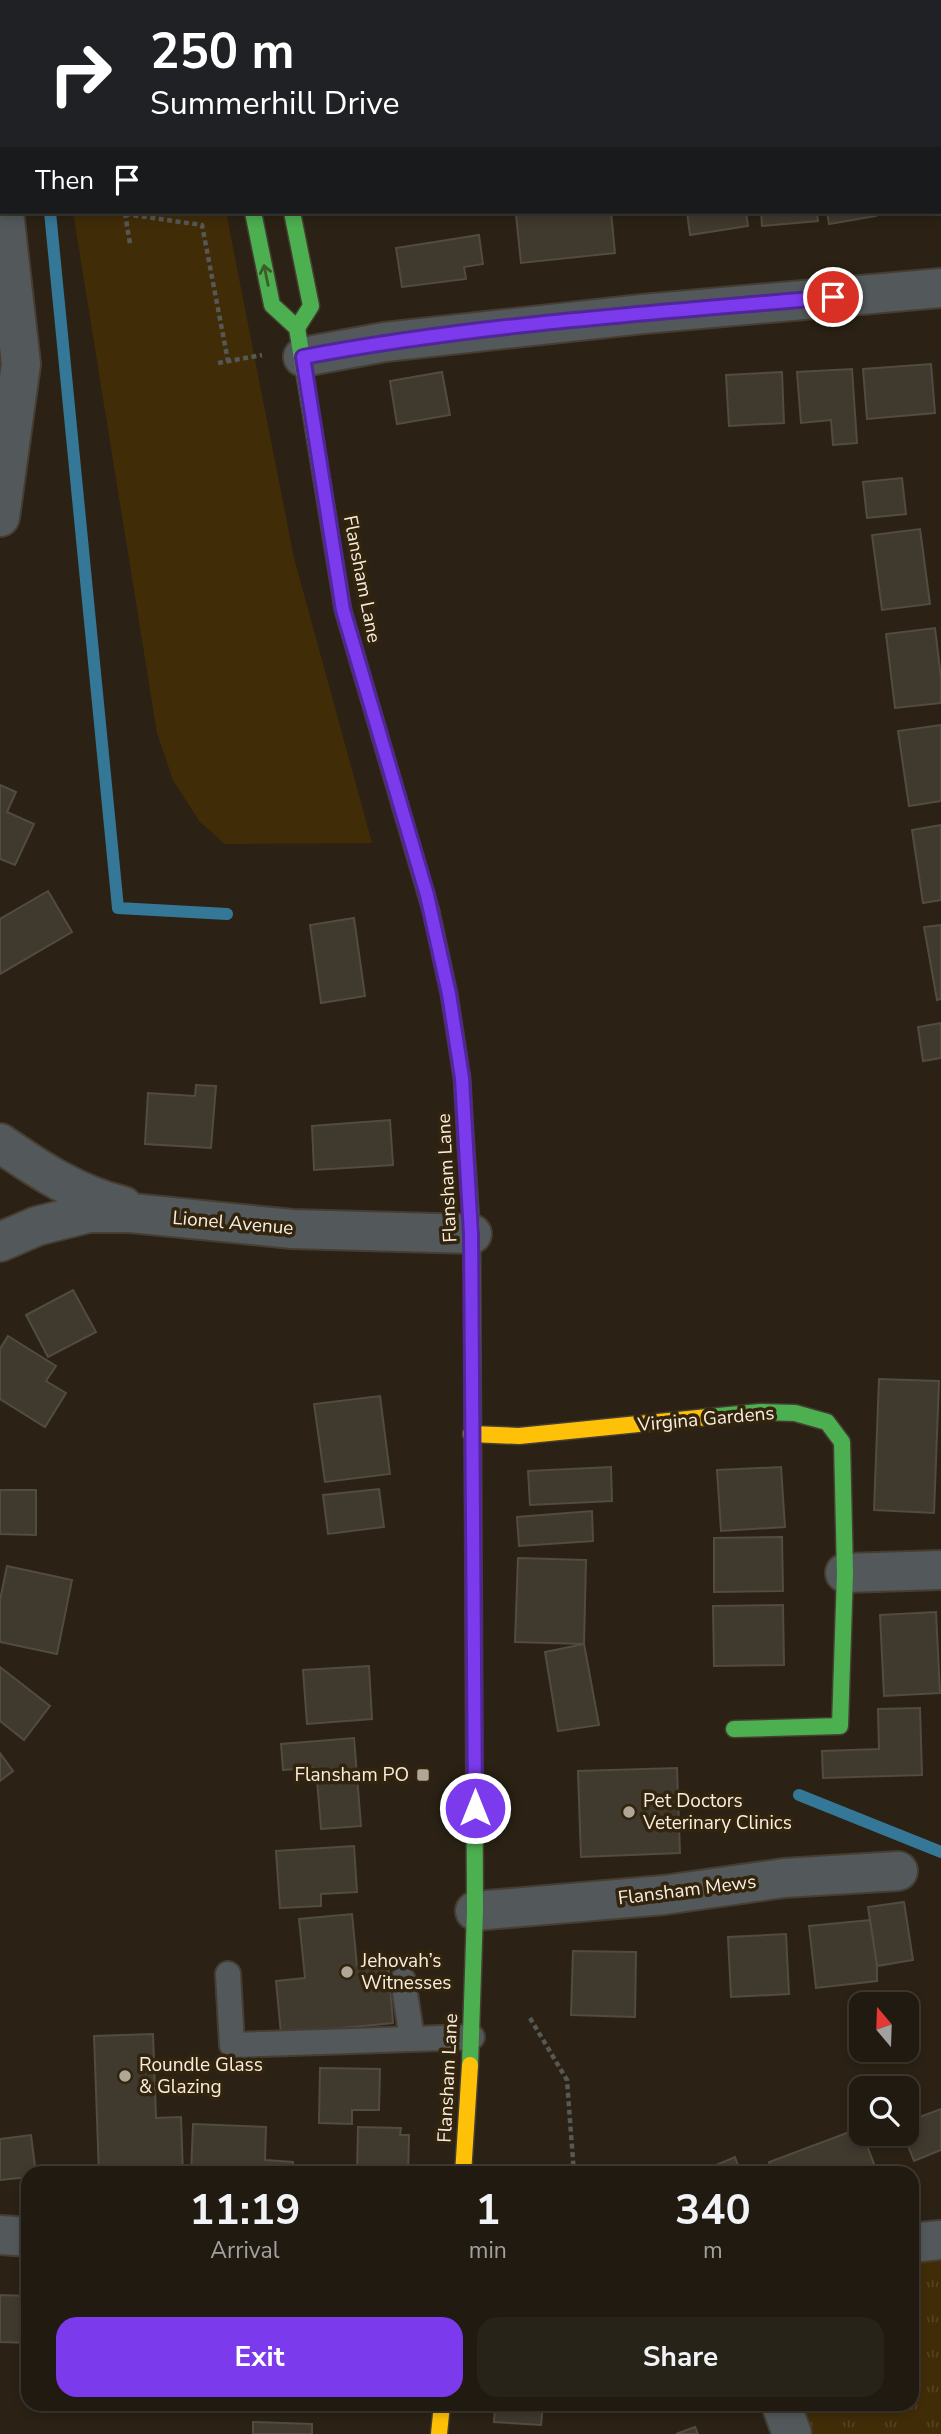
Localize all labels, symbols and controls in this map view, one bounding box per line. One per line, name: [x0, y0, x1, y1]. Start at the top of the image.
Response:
text: 250 m: [150, 18, 294, 85]
icon: right: [35, 28, 126, 119]
text: Summerhill Drive: [150, 82, 400, 125]
icon: arrive: [108, 161, 146, 199]
text: Then: [35, 163, 94, 198]
one-way arrow: [258, 264, 272, 287]
pin: [803, 267, 863, 327]
icon: arrive: [814, 278, 852, 316]
street label: Flansham Lane: [337, 513, 387, 645]
street label: Flansham Lane: [431, 1113, 463, 1243]
street label: Lionel Avenue: [171, 1205, 295, 1241]
street label: Virgina Gardens: [636, 1400, 775, 1438]
place label: Flansham PO: [294, 1762, 409, 1788]
marker: Flansham PO: [415, 1767, 431, 1783]
position arrow: [438, 1771, 512, 1845]
place label: Pet Doctors Veterinary Clinics: [642, 1788, 792, 1836]
marker: Pet Doctors Veterinary Clinics: [621, 1804, 637, 1820]
street label: Flansham Mews: [616, 1869, 758, 1911]
place label: Jehovah’s Witnesses: [360, 1948, 451, 1996]
marker: Jehovah’s Witnesses: [339, 1964, 355, 1980]
north arrow: [849, 1992, 919, 2062]
map controls: [849, 1992, 919, 2146]
street label: Flansham Lane: [432, 2013, 464, 2143]
place label: Roundle Glass & Glazing: [139, 2052, 263, 2100]
marker: Roundle Glass & Glazing: [117, 2068, 133, 2084]
button: search: [849, 2076, 919, 2146]
text: 11:19: [189, 2182, 300, 2239]
text: 1: [475, 2182, 500, 2239]
text: 340: [675, 2182, 751, 2239]
text: Arrival: [210, 2235, 279, 2266]
text: min: [469, 2235, 507, 2266]
text: m: [703, 2235, 723, 2266]
button: Exit: [56, 2317, 463, 2397]
button: Share: [477, 2317, 884, 2397]

